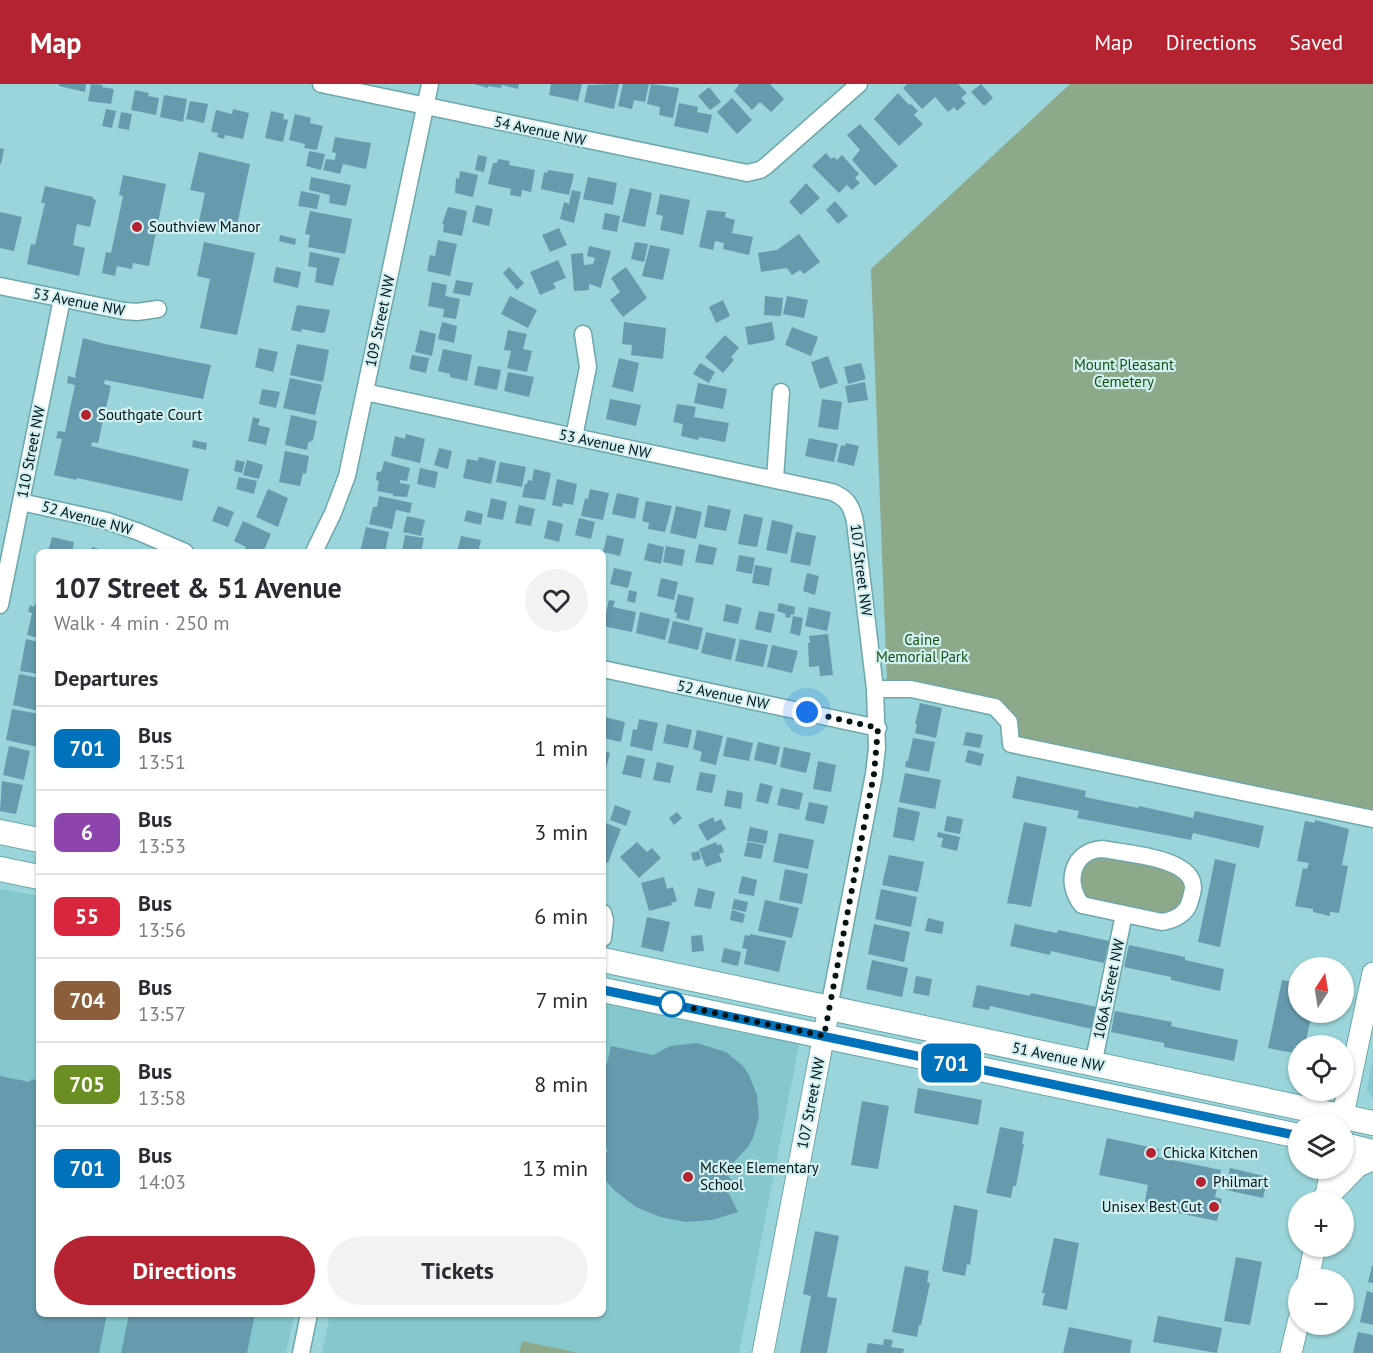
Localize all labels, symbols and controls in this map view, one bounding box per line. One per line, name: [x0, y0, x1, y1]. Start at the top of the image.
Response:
text: Map: [30, 24, 81, 61]
text: Map: [1094, 29, 1133, 56]
text: Directions: [1166, 29, 1257, 56]
text: Saved: [1290, 29, 1343, 56]
street label: 54 Avenue NW: [493, 112, 588, 150]
place label: Southview Manor: [149, 217, 260, 236]
marker: Southview Manor: [130, 220, 144, 234]
street label: 109 Street NW: [361, 273, 399, 369]
street label: 53 Avenue NW: [32, 283, 127, 320]
park label: Mount Pleasant Cemetery: [1074, 355, 1174, 391]
street label: 110 Street NW: [12, 404, 49, 500]
place label: Southgate Court: [98, 405, 202, 424]
marker: Southgate Court: [79, 408, 93, 422]
street label: 53 Avenue NW: [558, 425, 653, 463]
street label: 52 Avenue NW: [40, 496, 135, 539]
street label: 107 Street NW: [846, 523, 877, 618]
text: 107 Street & 51 Avenue: [54, 569, 342, 606]
button: heart: [525, 569, 588, 632]
text: Walk · 4 min · 250 m: [54, 610, 230, 636]
park label: Caine Memorial Park: [876, 630, 969, 666]
text: Departures: [54, 664, 158, 692]
street label: 52 Avenue NW: [676, 676, 771, 714]
your location: [792, 697, 822, 727]
text: Bus: [138, 721, 172, 749]
text: 1 min: [534, 734, 588, 762]
text: 701: [69, 735, 105, 762]
text: 13:51: [138, 749, 186, 775]
text: Bus: [138, 805, 172, 833]
text: 3 min: [534, 818, 588, 846]
text: 6: [81, 819, 93, 846]
text: 13:53: [138, 833, 186, 859]
text: Bus: [138, 889, 172, 917]
text: 6 min: [534, 902, 588, 930]
text: 55: [75, 903, 99, 930]
text: 13:56: [138, 917, 186, 943]
street label: 106A Street NW: [1089, 937, 1128, 1041]
north arrow: [1288, 957, 1354, 1023]
map controls: [1288, 957, 1354, 1335]
text: Bus: [138, 973, 172, 1001]
text: 7 min: [536, 986, 588, 1014]
text: 704: [69, 987, 105, 1014]
unlabelled marker: [659, 991, 685, 1017]
text: 13:57: [138, 1001, 186, 1027]
button: locate: [1288, 1035, 1354, 1101]
street label: 51 Avenue NW: [1011, 1038, 1106, 1076]
line badge: 701: [916, 1044, 986, 1082]
text: 701: [933, 1050, 969, 1077]
street label: 107 Street NW: [792, 1055, 829, 1150]
text: Bus: [138, 1057, 172, 1085]
text: 8 min: [534, 1070, 588, 1098]
text: 705: [69, 1071, 105, 1098]
text: 13:58: [138, 1085, 186, 1111]
button: layers: [1288, 1113, 1354, 1179]
text: Bus: [138, 1141, 172, 1169]
place label: Chicka Kitchen: [1163, 1143, 1258, 1162]
marker: Chicka Kitchen: [1144, 1146, 1158, 1160]
text: 13 min: [522, 1154, 588, 1182]
text: 701: [69, 1155, 105, 1182]
place label: McKee Elementary School: [700, 1158, 819, 1194]
text: 14:03: [138, 1169, 186, 1195]
marker: McKee Elementary School: [681, 1170, 695, 1184]
place label: Philmart: [1213, 1172, 1268, 1191]
marker: Philmart: [1194, 1175, 1208, 1189]
button: +: [1288, 1191, 1354, 1257]
place label: Unisex Best Cut: [1102, 1197, 1202, 1216]
marker: Unisex Best Cut: [1207, 1200, 1221, 1214]
button: Directions: [54, 1236, 315, 1305]
button: Tickets: [327, 1236, 588, 1305]
button: −: [1288, 1269, 1354, 1335]

